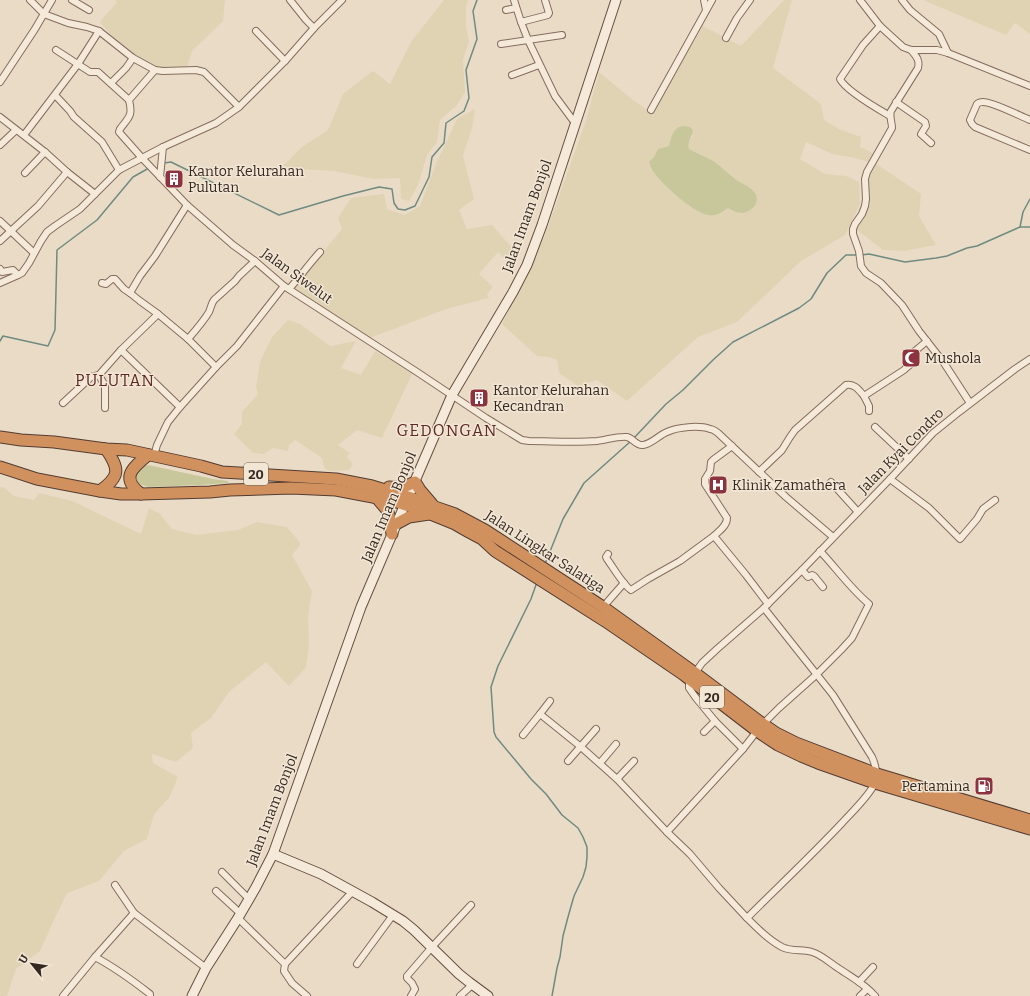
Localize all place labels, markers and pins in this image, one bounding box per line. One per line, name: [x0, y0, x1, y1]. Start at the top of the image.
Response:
place label: Kantor Kelurahan Pulutan: [188, 163, 304, 196]
building icon: Kantor Kelurahan Pulutan: [163, 168, 185, 190]
mosque icon: Mushola: [900, 347, 922, 369]
place label: Mushola: [925, 350, 981, 367]
place label: Kantor Kelurahan Kecandran: [493, 382, 609, 415]
building icon: Kantor Kelurahan Kecandran: [468, 387, 490, 409]
hospital icon: Klinik Zamathera: [707, 474, 729, 496]
place label: Klinik Zamathera: [732, 477, 846, 494]
fuel station icon: Pertamina: [973, 775, 995, 797]
place label: Pertamina: [901, 778, 970, 795]

